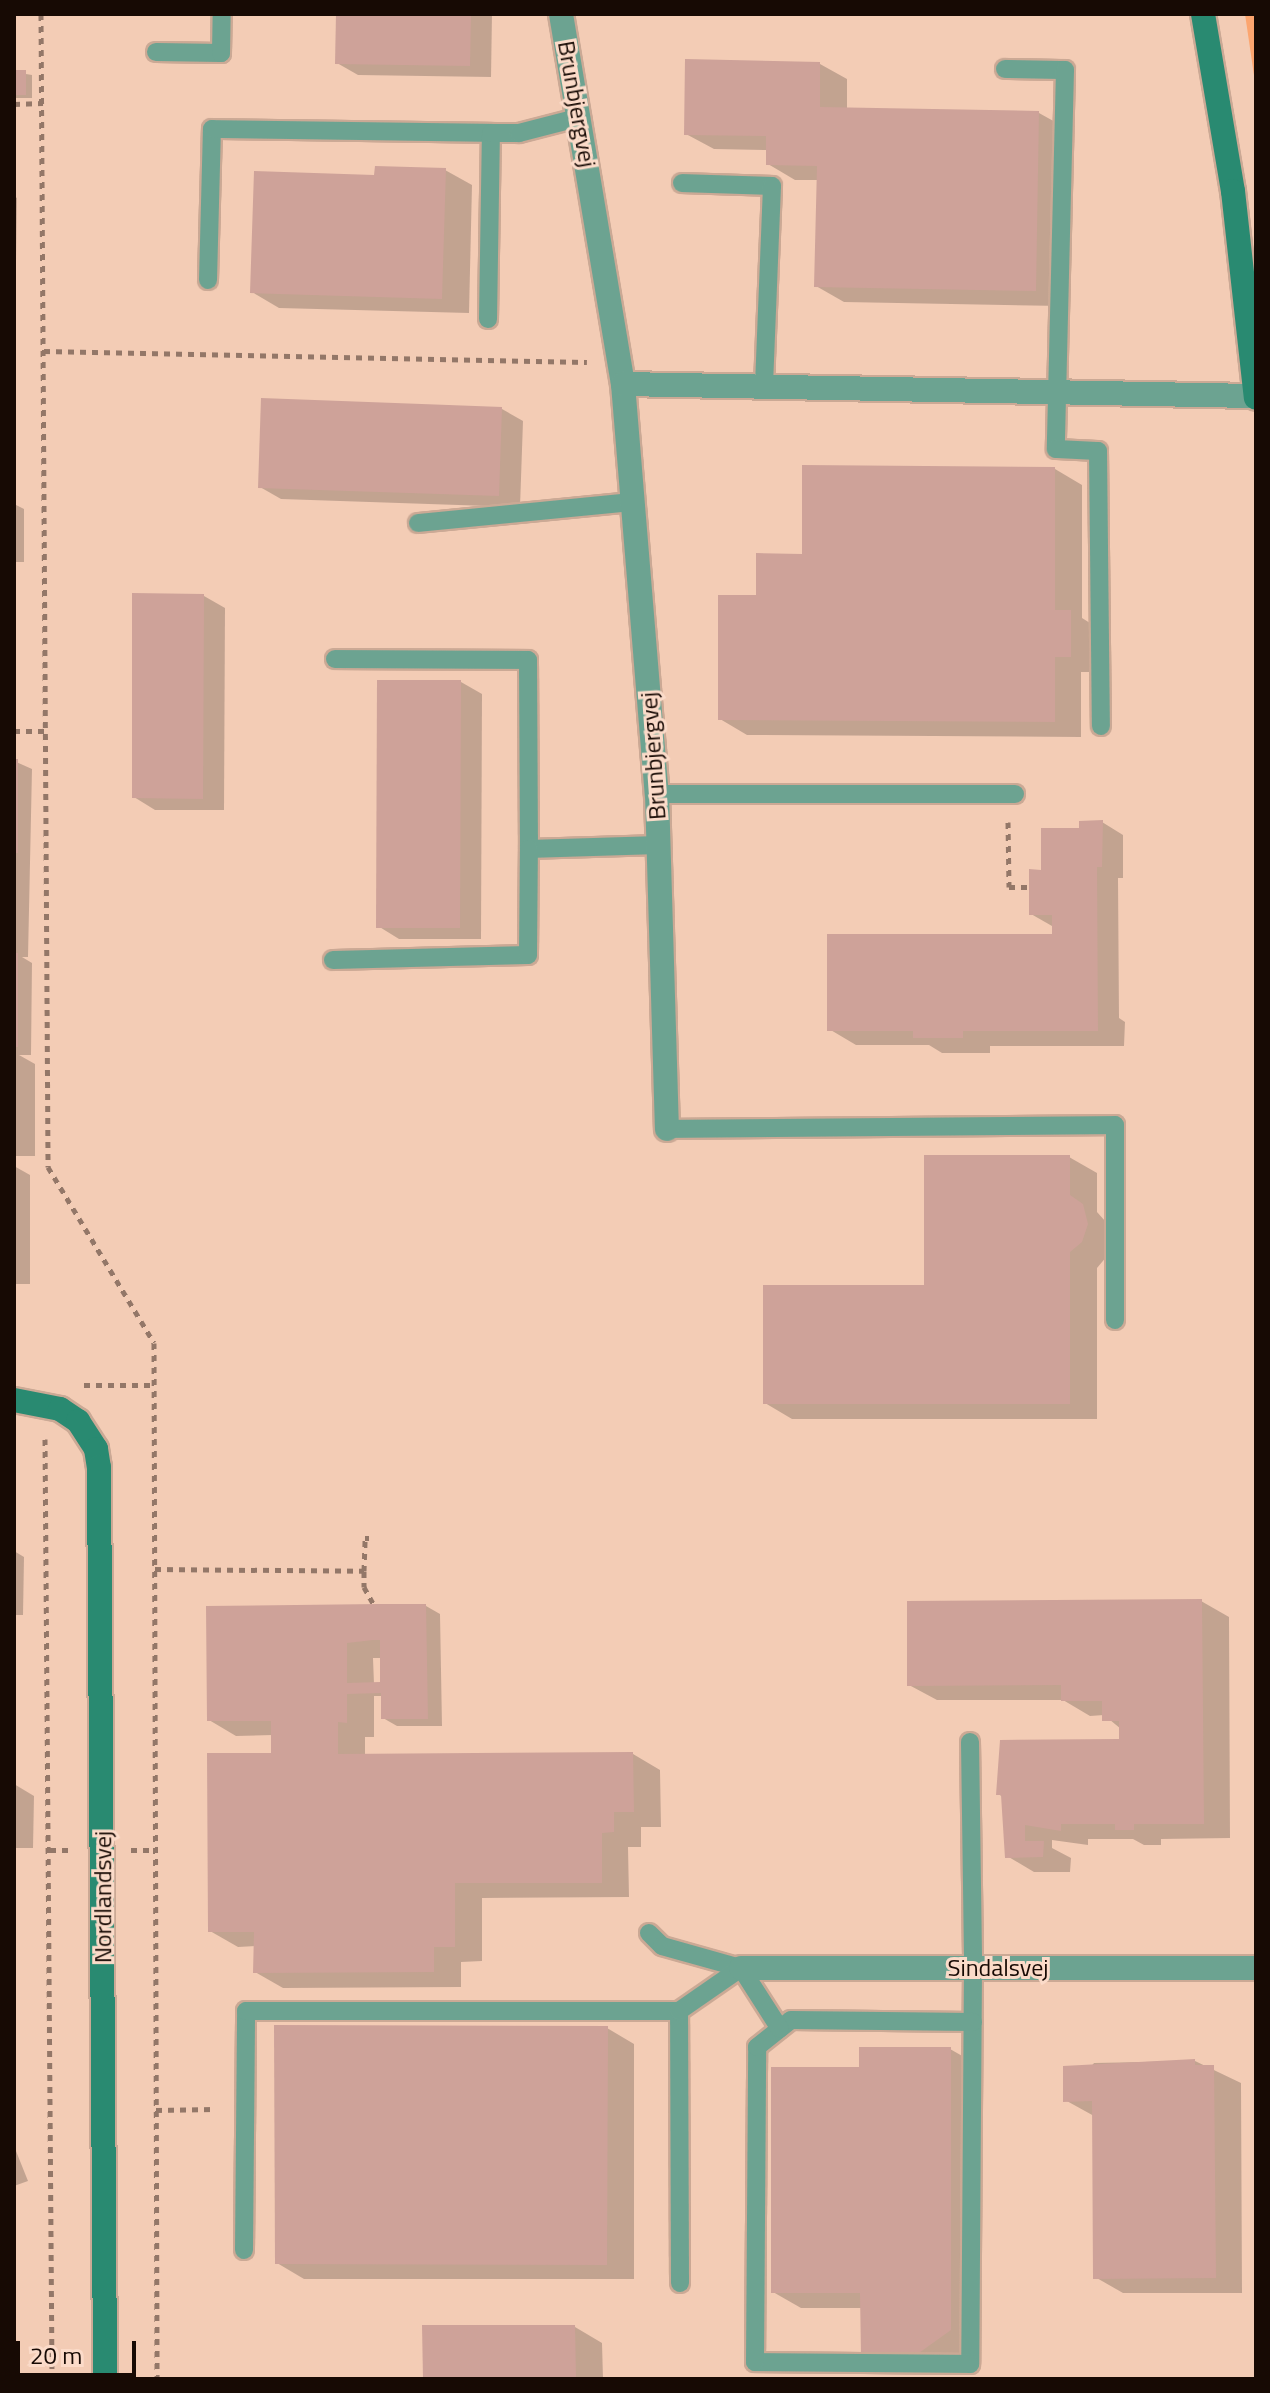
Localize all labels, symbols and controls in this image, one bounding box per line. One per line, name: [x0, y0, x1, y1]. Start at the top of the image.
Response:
street label: Brunbjergvej: [552, 39, 602, 169]
street label: Brunbjergvej: [634, 691, 672, 821]
street label: Nordlandsvej: [89, 1831, 117, 1963]
street label: Sindalsvej: [947, 1954, 1049, 1982]
scale bar: [20, 2325, 140, 2375]
text: 20 m: [30, 2337, 82, 2373]

